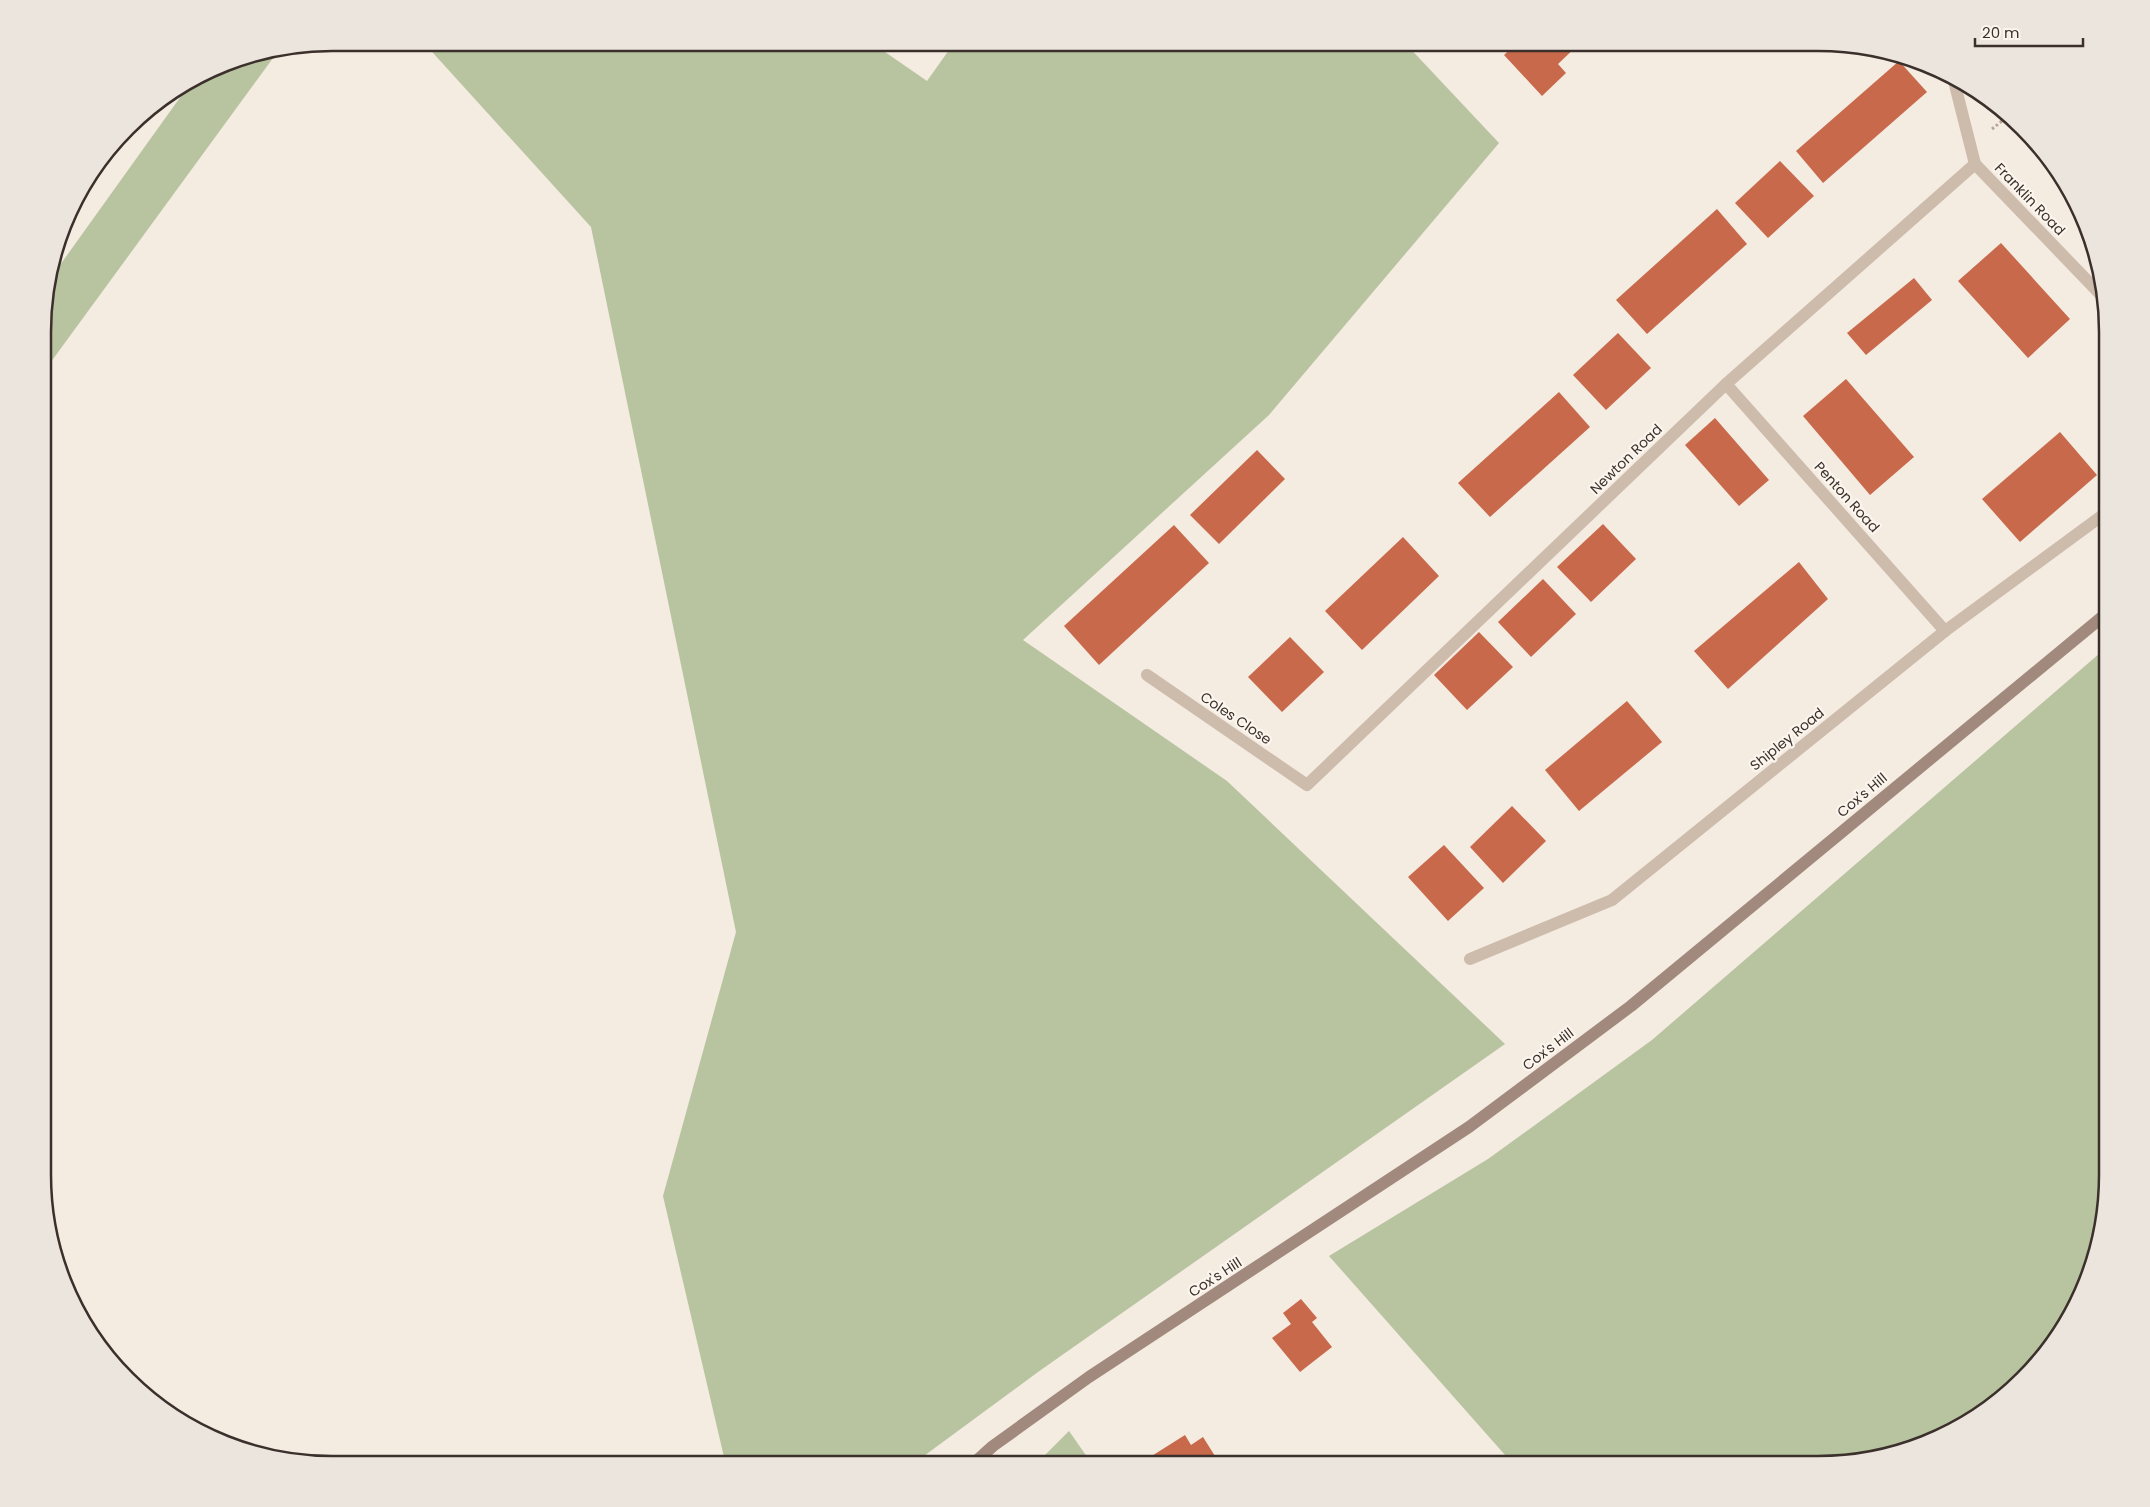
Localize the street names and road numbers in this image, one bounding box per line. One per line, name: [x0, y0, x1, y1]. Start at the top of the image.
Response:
street label: Franklin Road: [1990, 158, 2070, 240]
street label: Newton Road: [1586, 419, 1666, 499]
street label: Penton Road: [1810, 457, 1884, 537]
street label: Coles Close: [1196, 687, 1276, 749]
street label: Shipley Road: [1746, 703, 1828, 775]
street label: Cox's Hill: [1833, 768, 1891, 822]
street label: Cox's Hill: [1518, 1023, 1578, 1075]
street label: Cox's Hill: [1184, 1252, 1246, 1302]

